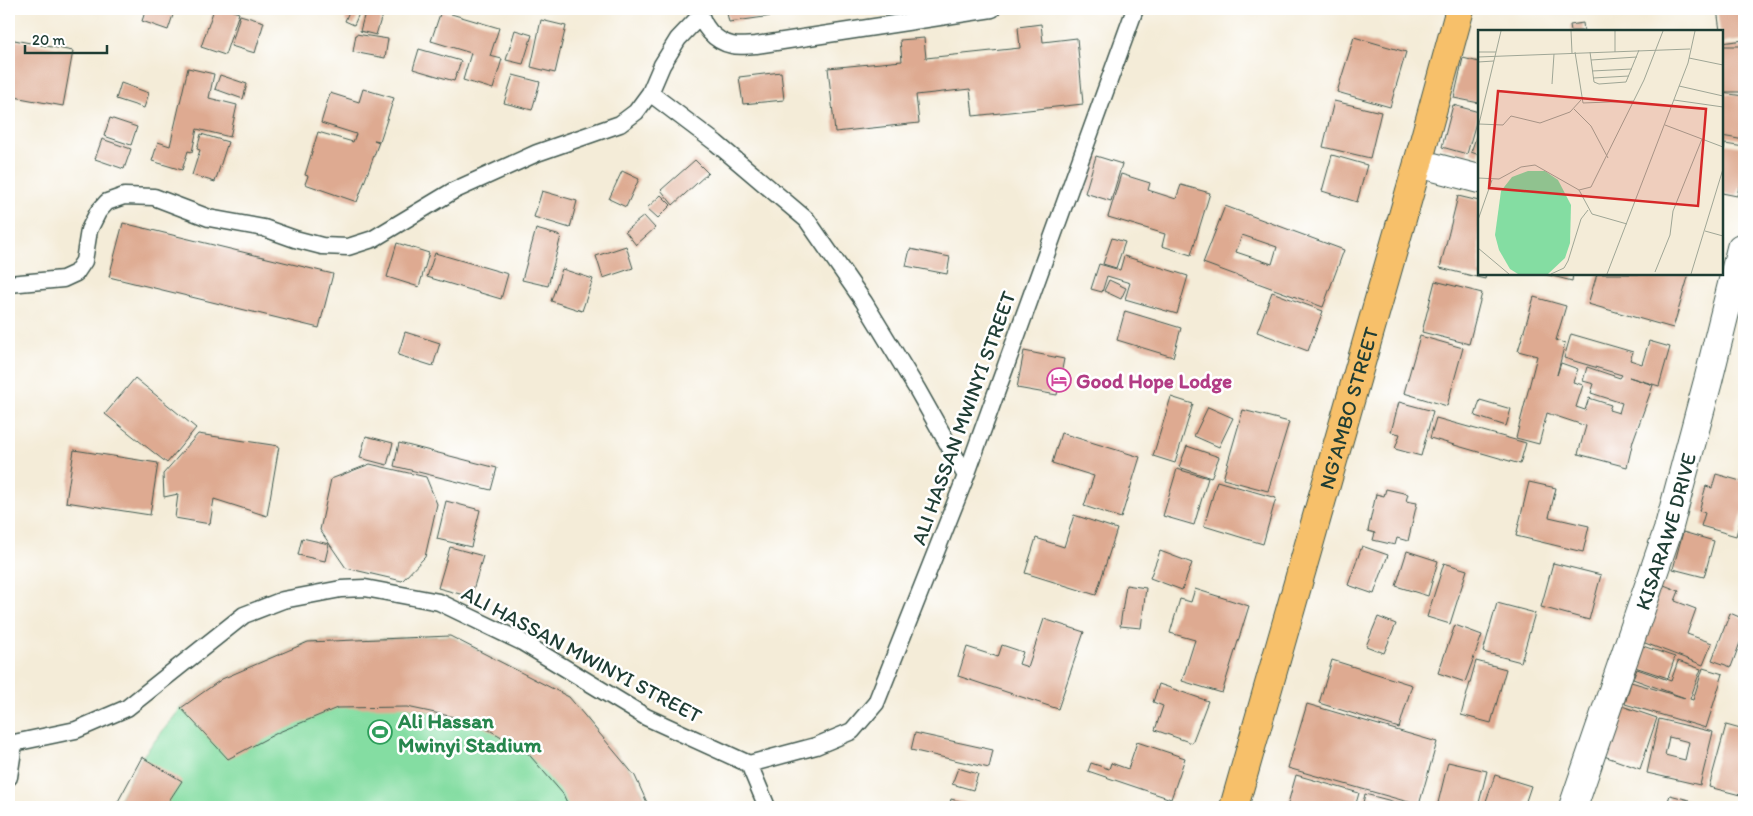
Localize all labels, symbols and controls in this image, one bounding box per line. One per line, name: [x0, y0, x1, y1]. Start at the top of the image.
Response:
scale bar: [25, 22, 108, 54]
inset map: [1478, 30, 1723, 275]
text: 20 m: [32, 31, 66, 49]
street label: ALI HASSAN MWINYI STREET: [905, 287, 1021, 548]
street label: NG’AMBO STREET: [1313, 324, 1383, 492]
hotel icon: Good Hope Lodge: [1046, 367, 1072, 393]
place label: Good Hope Lodge: [1076, 368, 1232, 394]
street label: KISARAWE DRIVE: [1629, 450, 1701, 613]
street label: ALI HASSAN MWINYI STREET: [458, 580, 706, 728]
place label: Ali Hassan Mwinyi Stadium: [397, 708, 542, 758]
sports icon: Ali Hassan Mwinyi Stadium: [367, 719, 393, 745]

